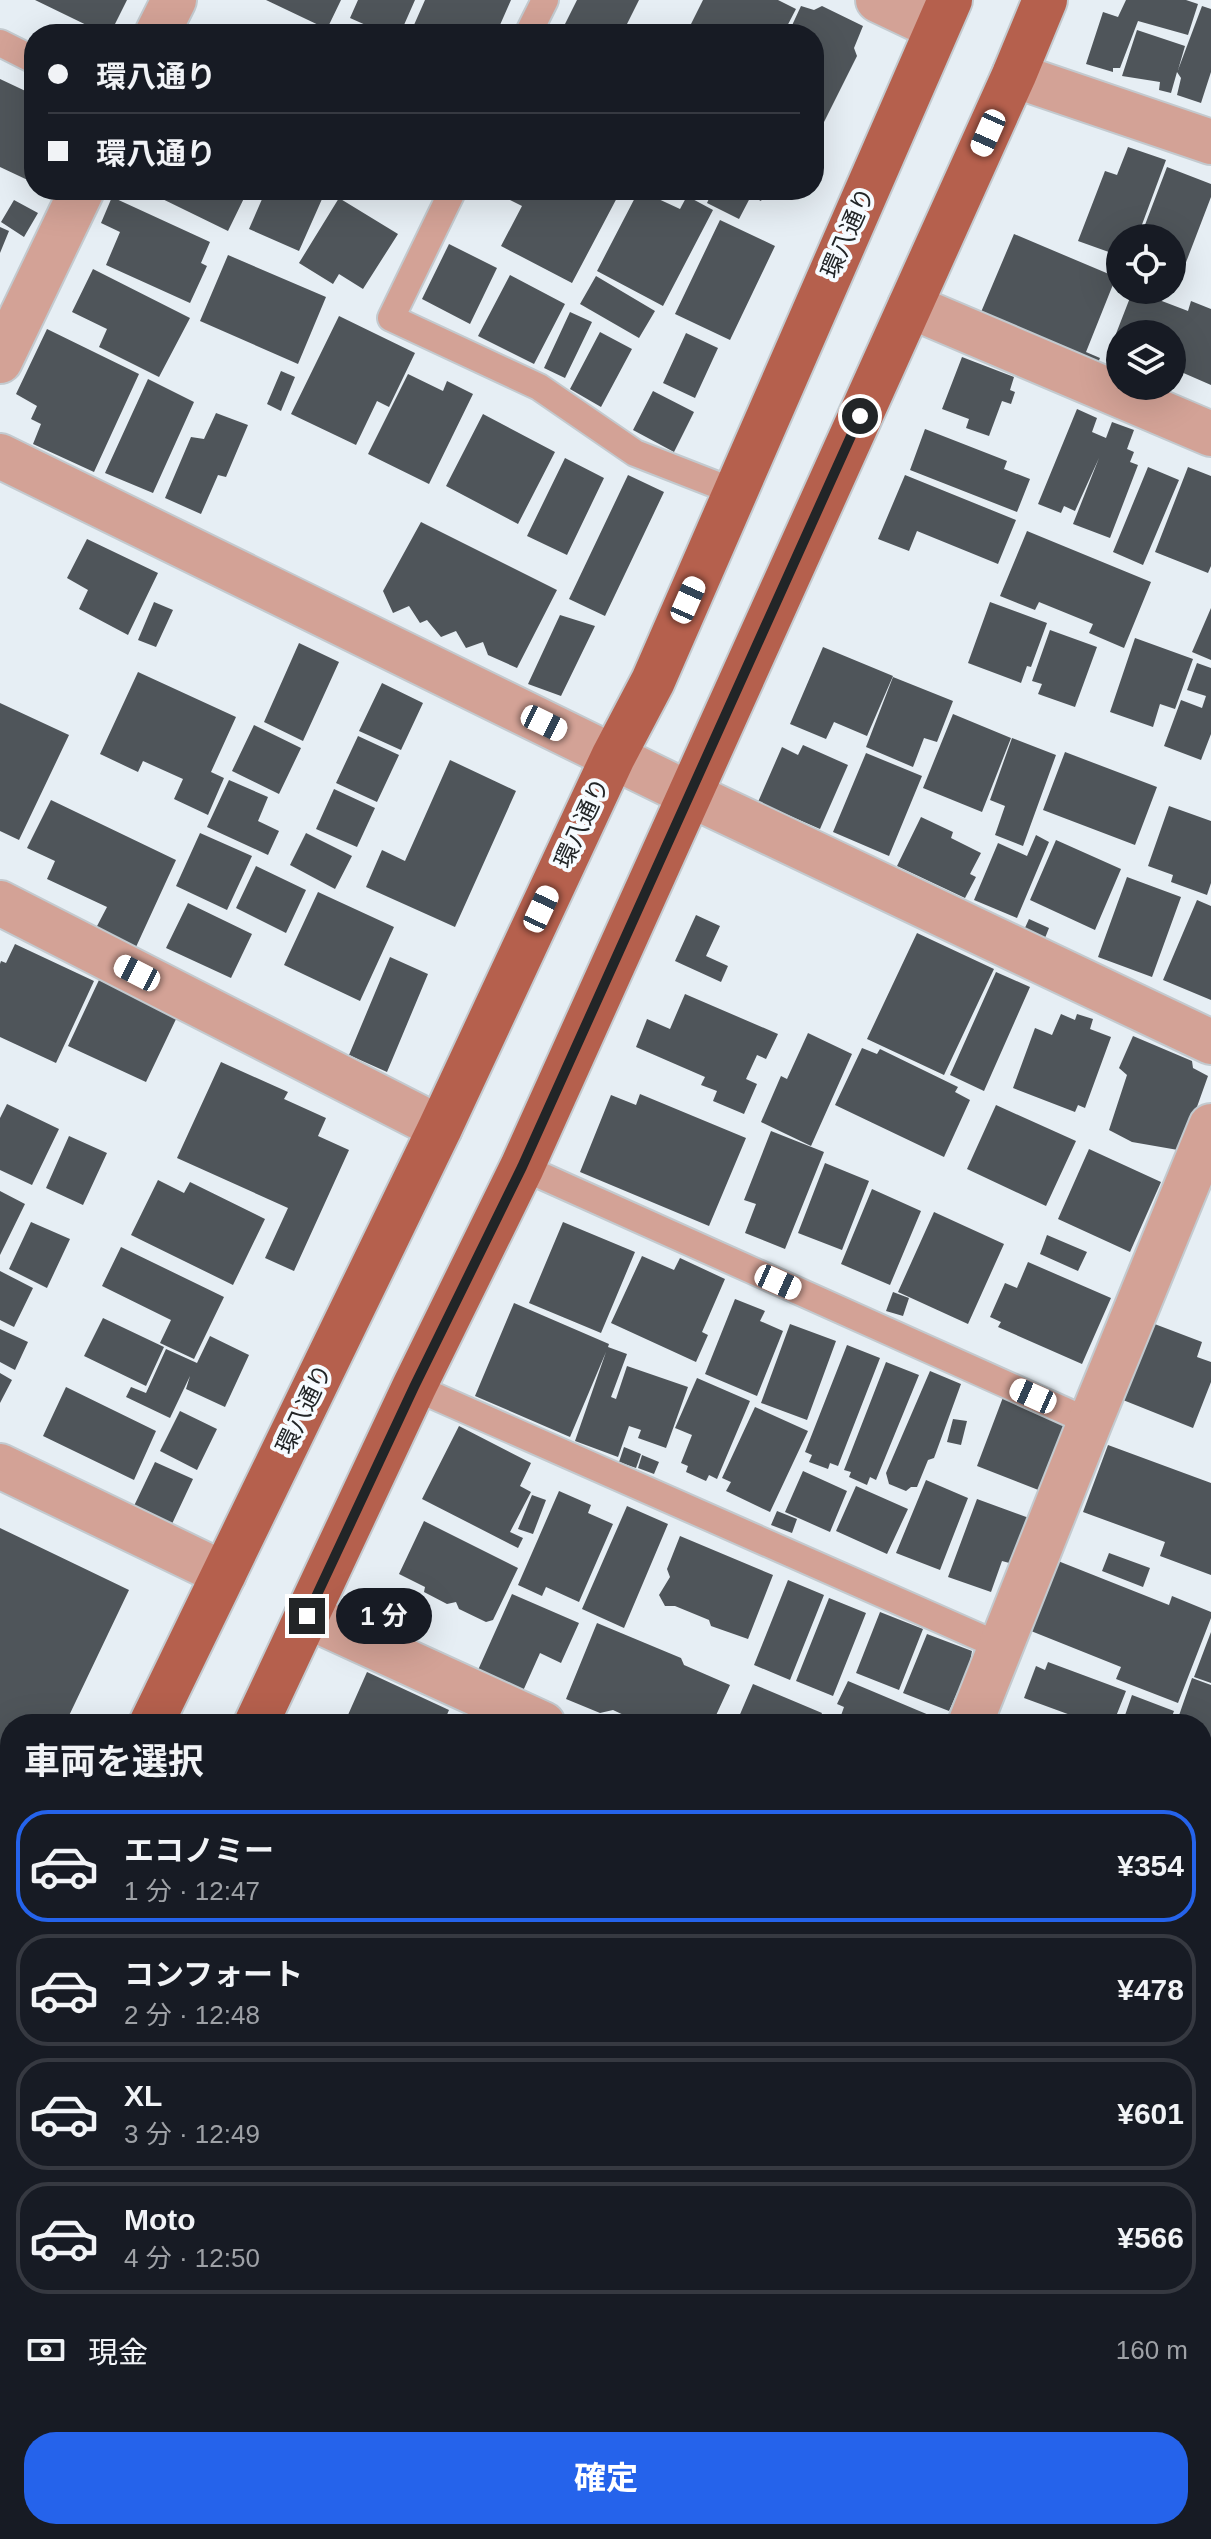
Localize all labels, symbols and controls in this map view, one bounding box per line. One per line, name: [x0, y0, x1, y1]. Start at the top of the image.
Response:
text: 環八通り: [96, 60, 216, 93]
car: [967, 106, 1009, 160]
text: 環八通り: [96, 137, 216, 170]
street label: 環八通り: [816, 183, 879, 282]
map controls: [1106, 224, 1186, 400]
button: locate: [1106, 224, 1186, 304]
button: layers: [1106, 320, 1186, 400]
route start: [842, 398, 878, 434]
car: [667, 573, 709, 627]
car: [517, 702, 571, 744]
street label: 環八通り: [549, 774, 614, 872]
car: [520, 882, 562, 936]
car: [110, 951, 164, 995]
car: [751, 1261, 805, 1303]
street label: 環八通り: [270, 1360, 337, 1458]
car: [1006, 1375, 1060, 1417]
callout: 1 分: [335, 1588, 431, 1644]
route end: [289, 1598, 325, 1634]
text: 1 分: [360, 1601, 408, 1631]
text: 車両を選択: [24, 1741, 204, 1782]
icon: car: [28, 1830, 100, 1902]
text: エコノミー: [124, 1834, 274, 1867]
text: ¥354: [1117, 1849, 1184, 1882]
text: 1 分 · 12:47: [124, 1876, 260, 1906]
icon: car: [28, 1954, 100, 2026]
text: コンフォート: [124, 1958, 303, 1991]
text: ¥478: [1117, 1973, 1184, 2006]
text: 2 分 · 12:48: [124, 2000, 260, 2030]
icon: car: [28, 2078, 100, 2150]
text: XL: [124, 2079, 162, 2112]
text: ¥601: [1117, 2097, 1184, 2130]
text: 3 分 · 12:49: [124, 2119, 260, 2149]
icon: car: [28, 2202, 100, 2274]
text: Moto: [124, 2203, 196, 2236]
text: ¥566: [1117, 2221, 1184, 2254]
text: 4 分 · 12:50: [124, 2243, 260, 2273]
icon: cash: [24, 2328, 68, 2372]
text: 160 m: [1116, 2335, 1188, 2365]
text: 現金: [88, 2336, 148, 2369]
button: 確定: [24, 2432, 1188, 2524]

